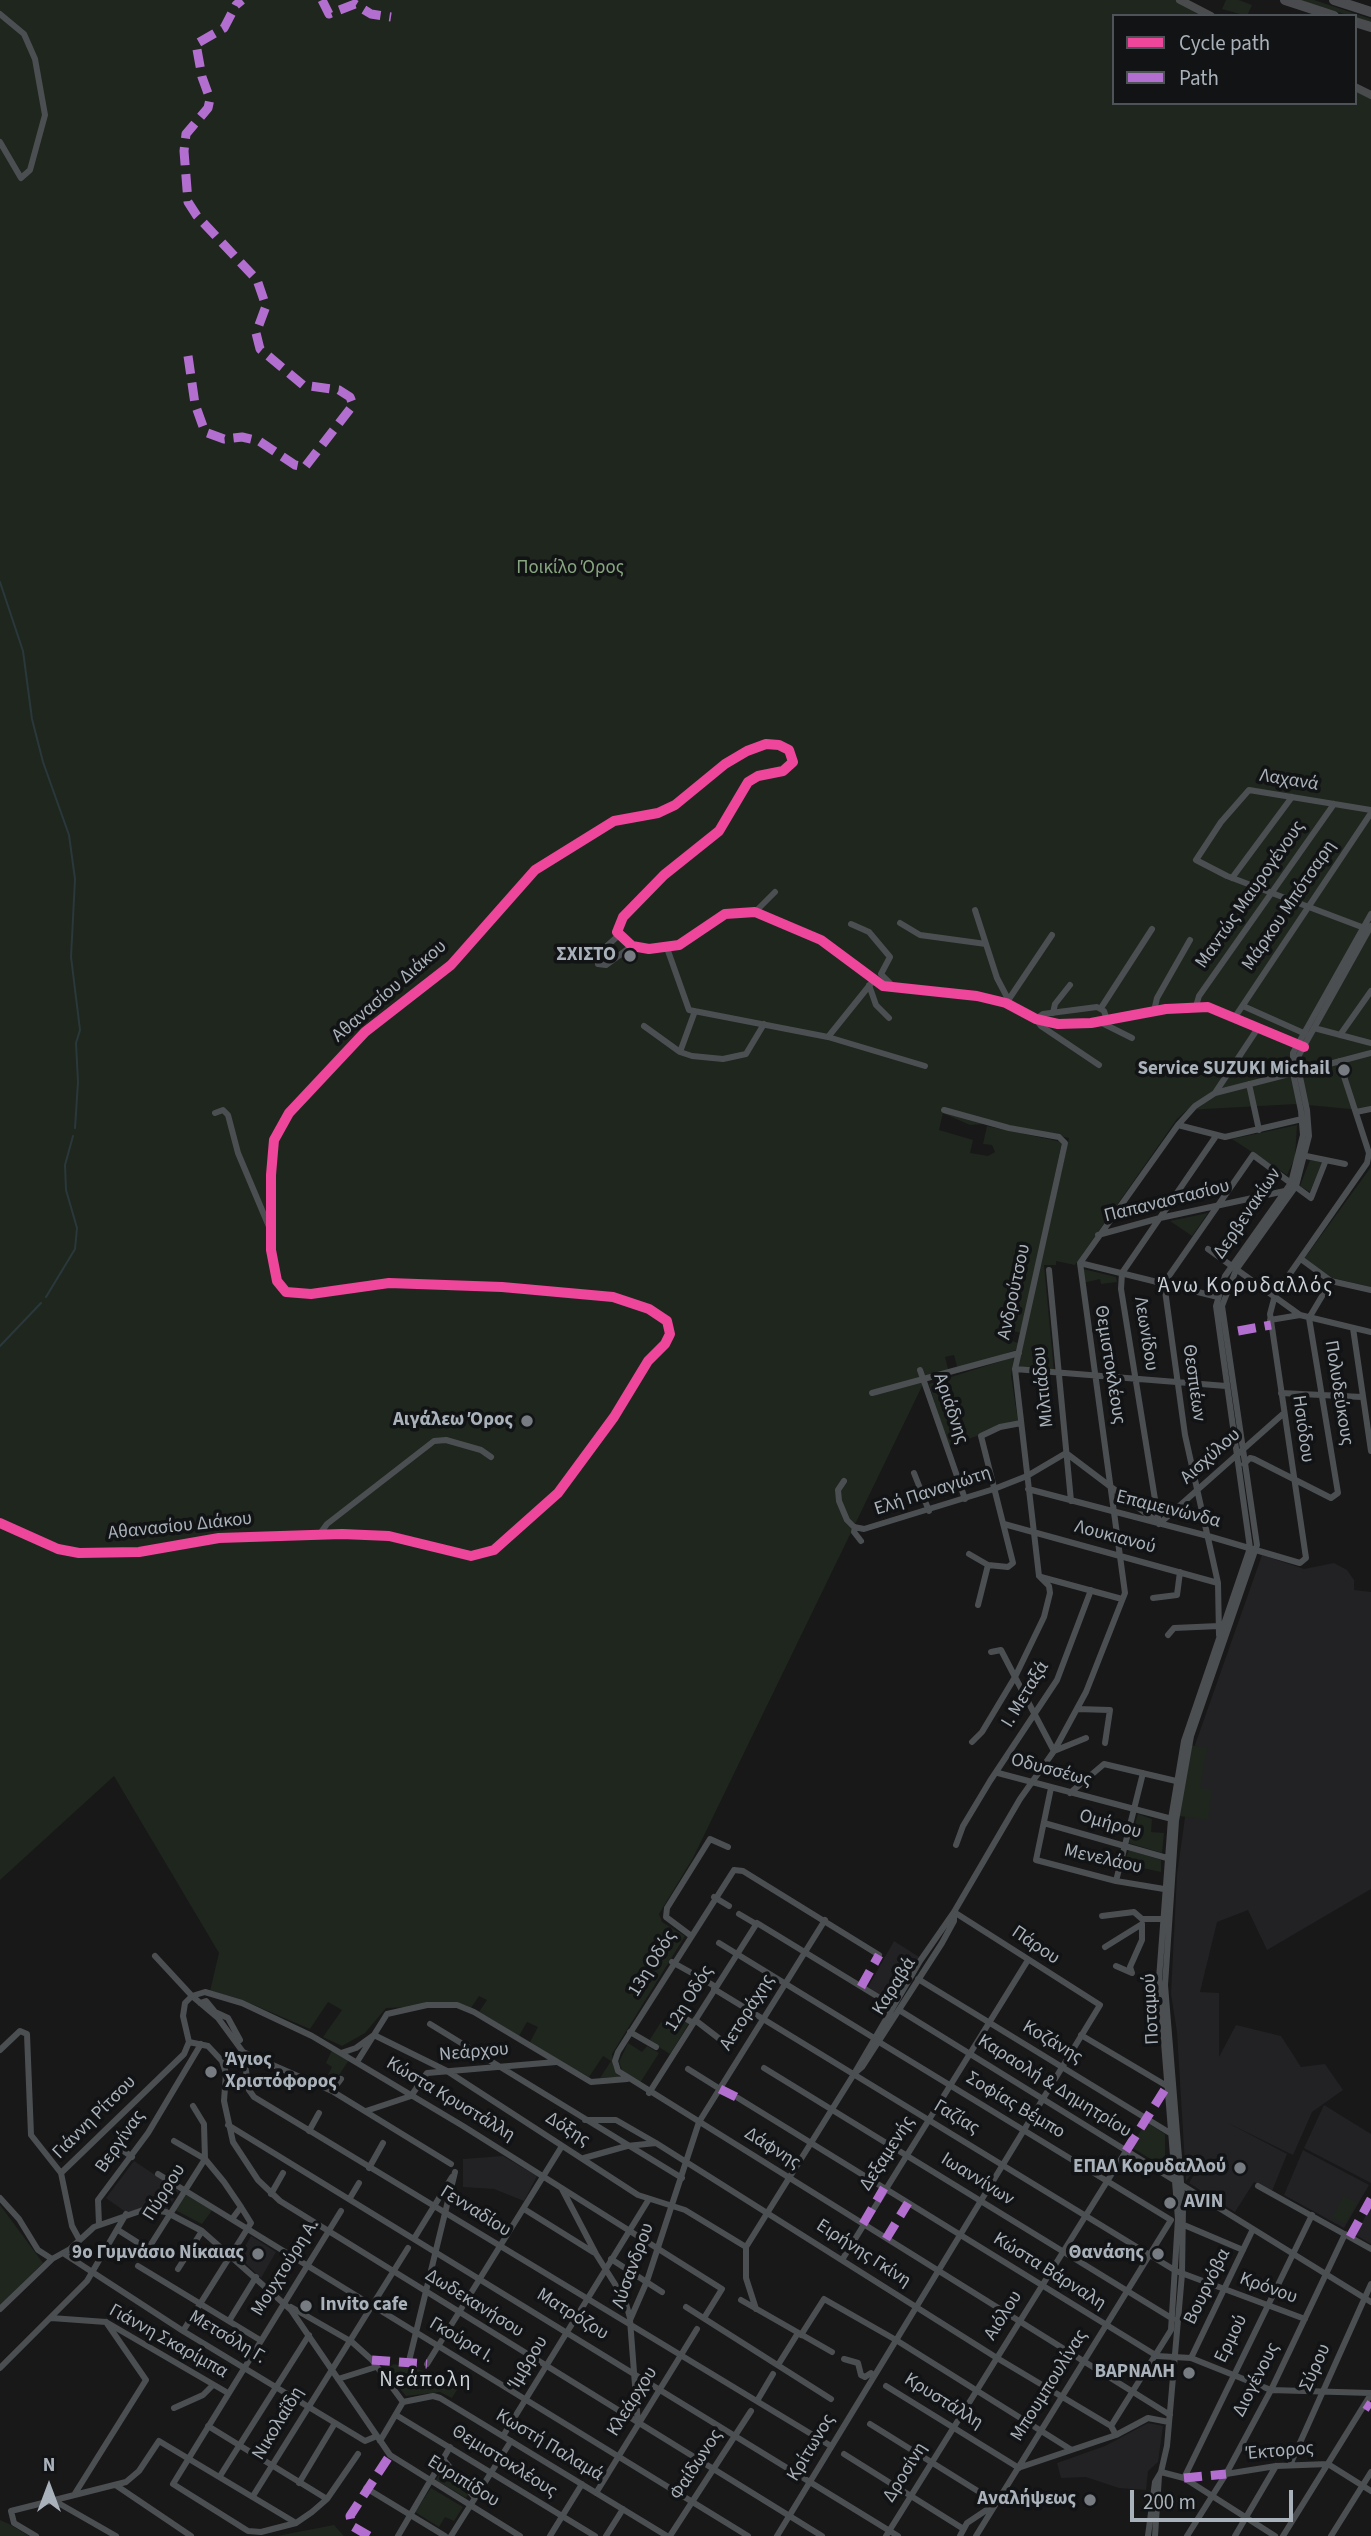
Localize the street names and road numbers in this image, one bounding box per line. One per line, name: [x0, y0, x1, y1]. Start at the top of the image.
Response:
street label: Λαχανά: [1258, 765, 1320, 797]
street label: Μαντώς Μαυρογένους: [1191, 817, 1311, 973]
street label: Μάρκου Μπότσαρη: [1238, 836, 1342, 976]
street label: Αθανασίου Διάκου: [328, 936, 452, 1048]
street label: Δερβενακίων: [1209, 1164, 1287, 1264]
street label: Παπαναστασίου: [1102, 1175, 1232, 1229]
street label: Ανδρούτσου: [994, 1242, 1036, 1342]
street label: Λεωνίδου: [1128, 1295, 1162, 1373]
street label: Θεμιστοκλέους: [1088, 1304, 1130, 1426]
street label: Πολυδεύκους: [1318, 1339, 1358, 1447]
street label: Θεσπιέων: [1176, 1343, 1210, 1423]
street label: Μιλτιάδου: [1028, 1345, 1060, 1429]
street label: Αριάδνης: [927, 1371, 973, 1447]
street label: Ησιόδου: [1286, 1394, 1318, 1464]
street label: Αισχύλου: [1176, 1424, 1246, 1490]
street label: Ελή Παναγιώτη: [872, 1462, 994, 1522]
street label: Επαμεινώνδα: [1113, 1486, 1223, 1534]
street label: Αθανασίου Διάκου: [107, 1508, 253, 1546]
street label: Λουκιανού: [1072, 1516, 1158, 1560]
street label: Ι. Μεταξά: [997, 1658, 1055, 1732]
street label: Οδυσσέως: [1008, 1749, 1094, 1793]
street label: Ομήρου: [1076, 1805, 1144, 1845]
street label: Μενελάου: [1062, 1840, 1144, 1880]
street label: Πάρου: [1007, 1922, 1063, 1970]
street label: 13η Οδός: [624, 1927, 682, 2001]
street label: Καραβά: [868, 1954, 922, 2020]
street label: 12η Οδός: [661, 1962, 719, 2036]
street label: Αετοράχης: [716, 1971, 780, 2055]
street label: Ποταμού: [1139, 1973, 1165, 2045]
street label: Κοζάνης: [1018, 2016, 1086, 2070]
street label: Καραολή & Δημητρίου: [973, 2030, 1135, 2144]
street label: Νεάρχου: [438, 2039, 510, 2067]
street label: Κώστα Κρυστάλλη: [381, 2053, 519, 2147]
street label: Σοφίας Βέμπο: [961, 2067, 1069, 2145]
street label: Γιάννη Ρίτσου: [48, 2071, 142, 2165]
street label: Γαζίας: [929, 2095, 983, 2141]
street label: Βεργίνας: [91, 2106, 151, 2178]
street label: Δόξης: [541, 2108, 593, 2152]
street label: Δεξαμενής: [855, 2112, 921, 2196]
street label: Δάφνης: [740, 2123, 804, 2175]
street label: Ιωαννίνων: [936, 2149, 1018, 2211]
street label: Πύρρου: [139, 2160, 191, 2226]
street label: Γενναδίου: [435, 2181, 515, 2243]
street label: Μουχτούρη Α.: [247, 2215, 325, 2321]
street label: Ειρήνης Γκίνη: [811, 2215, 915, 2293]
street label: Λύσανδρου: [608, 2220, 660, 2312]
street label: Κώστα Βάρναλη: [988, 2228, 1110, 2316]
street label: Βουρνόβα: [1180, 2245, 1236, 2329]
street label: Δωδεκανήσου: [421, 2265, 527, 2343]
street label: Κρόνου: [1236, 2268, 1300, 2310]
street label: Ματρόζου: [532, 2284, 612, 2346]
street label: Αιόλου: [980, 2287, 1028, 2345]
street label: Γιάννη Σκαρίμπα: [105, 2300, 231, 2384]
street label: Μετσόλη Γ.: [184, 2306, 270, 2370]
street label: Ερμού: [1211, 2311, 1253, 2367]
street label: Γκούρα Ι.: [424, 2313, 498, 2369]
street label: Μπουμπουλίνας: [1007, 2326, 1093, 2446]
street label: Ίμβρου: [504, 2332, 554, 2394]
street label: Διογένους: [1229, 2339, 1285, 2421]
street label: Σύρου: [1295, 2341, 1337, 2395]
street label: Κλεάρχου: [603, 2363, 663, 2441]
street label: Κρυστάλλη: [899, 2369, 987, 2435]
street label: Νικολαΐδη: [248, 2383, 310, 2465]
street label: Κωστή Παλαμά: [491, 2405, 607, 2487]
street label: Κρίτωνος: [783, 2410, 841, 2486]
street label: Θεμιστοκλέους: [447, 2421, 561, 2503]
street label: Φαίδωνος: [666, 2425, 728, 2505]
street label: Έκτορος: [1245, 2438, 1315, 2466]
street label: Δροσίνη: [879, 2439, 933, 2507]
street label: Ευριπίδου: [423, 2451, 503, 2513]

